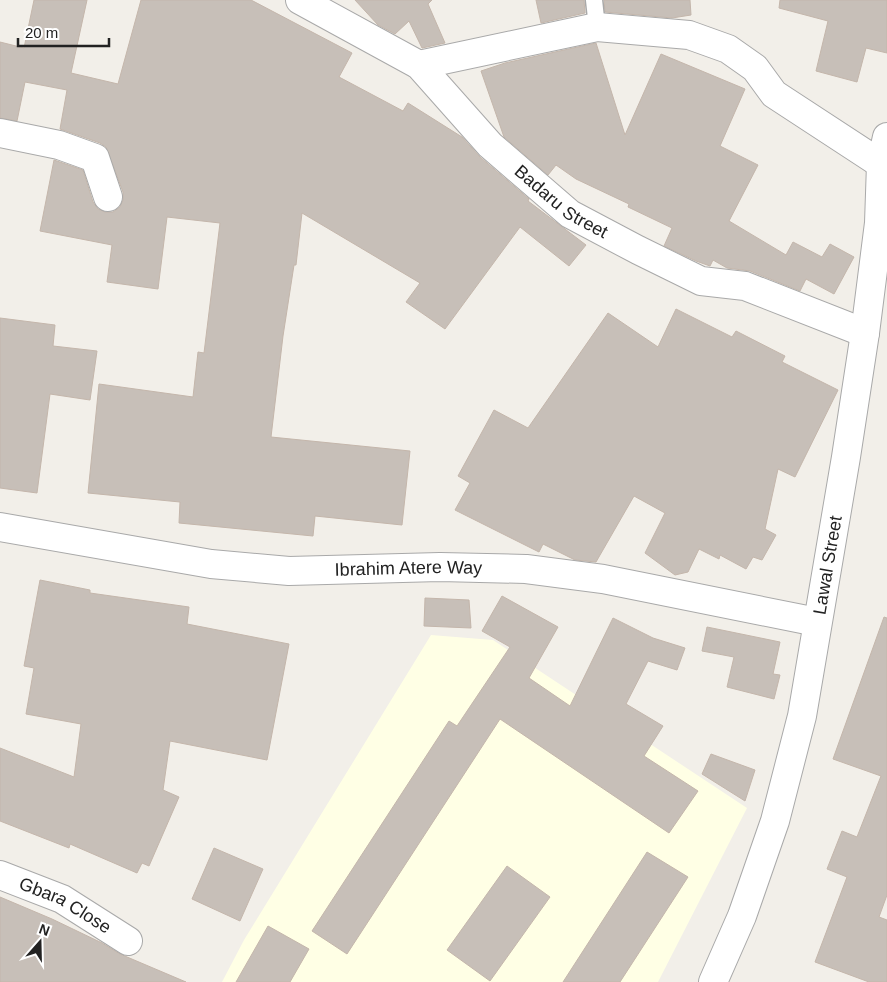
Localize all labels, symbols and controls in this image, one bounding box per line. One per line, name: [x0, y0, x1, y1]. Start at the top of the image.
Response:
scale bar: [18, 15, 109, 47]
text: 20 m: [25, 24, 58, 41]
street label: Badaru Street: [511, 161, 611, 242]
street label: Lawal Street: [809, 514, 846, 616]
street label: Ibrahim Atere Way: [334, 557, 482, 580]
street label: Gbara Close: [16, 873, 115, 938]
north arrow: [15, 917, 65, 967]
text: N: [37, 921, 52, 939]

